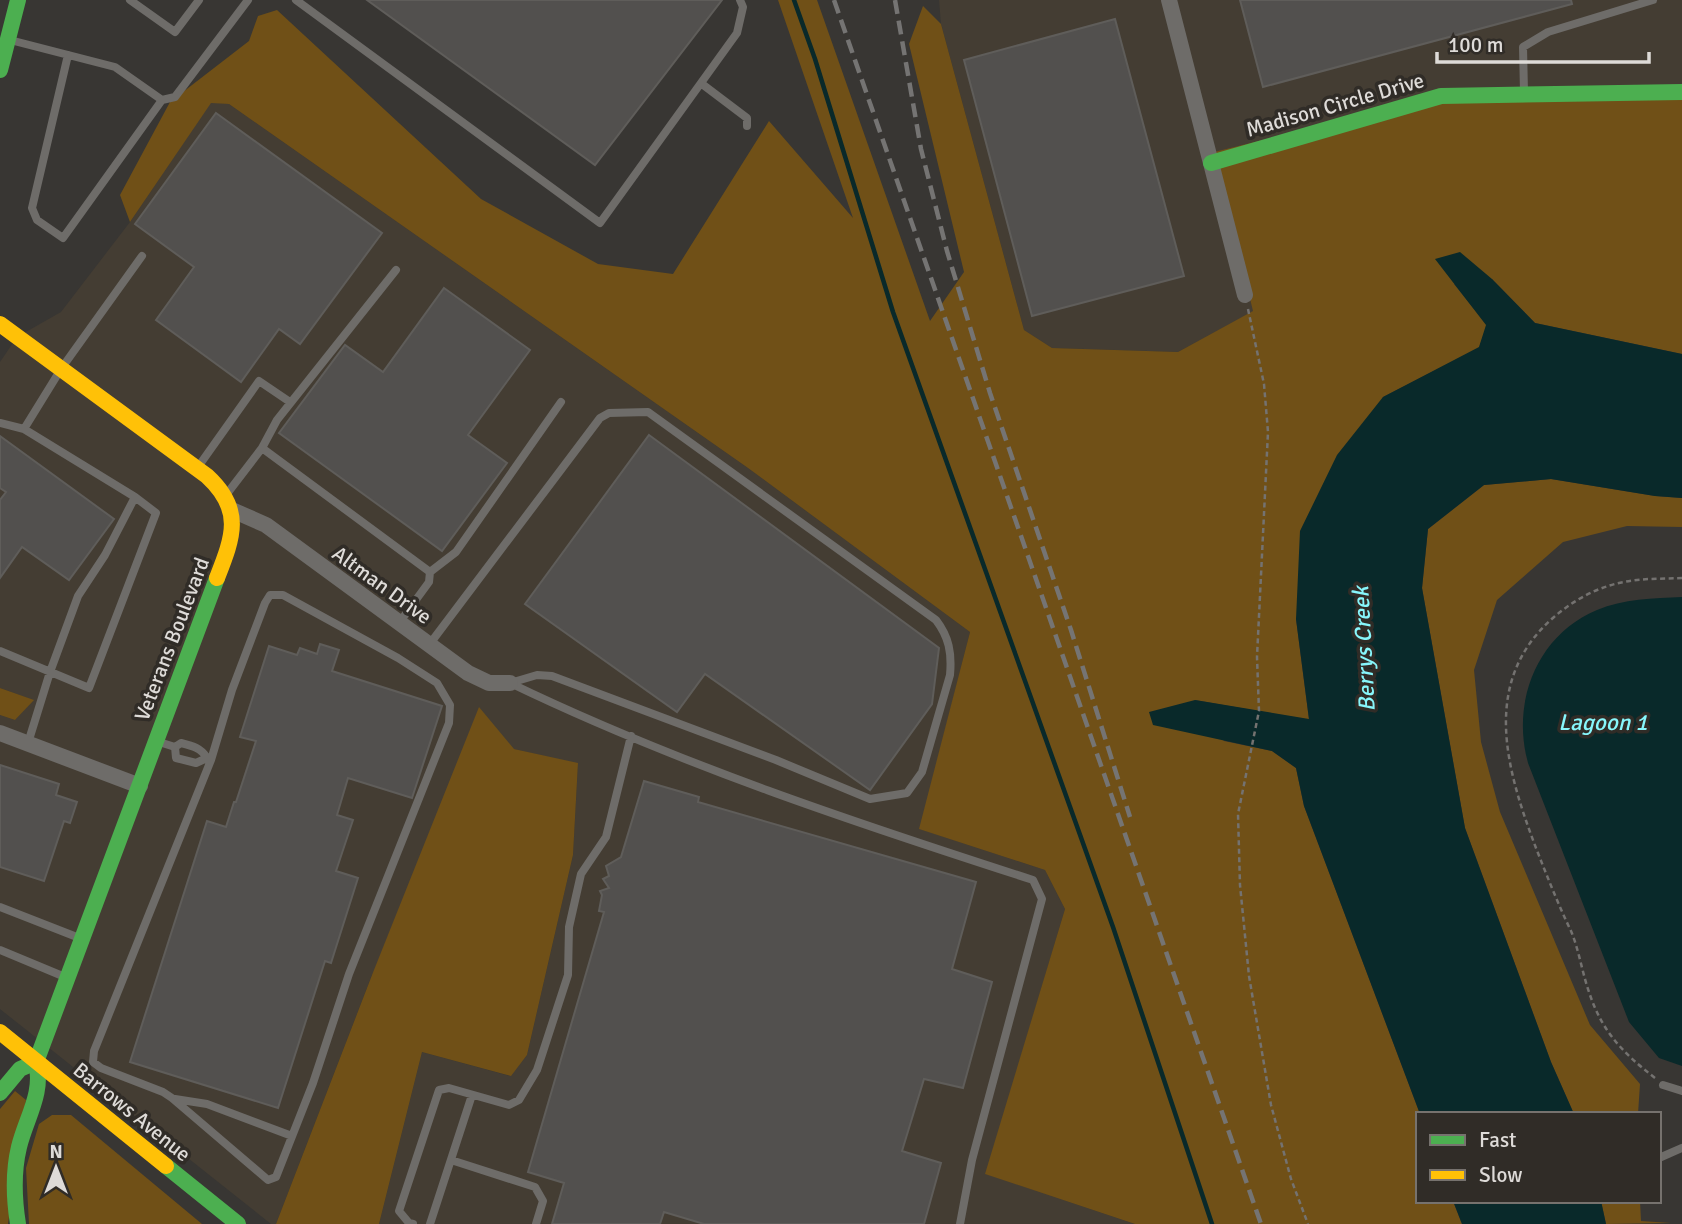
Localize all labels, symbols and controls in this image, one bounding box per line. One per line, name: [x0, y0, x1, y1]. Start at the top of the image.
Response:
scale bar: [1437, 21, 1649, 65]
text: 100 m: [1448, 32, 1503, 58]
street label: Madison Circle Drive: [1243, 67, 1427, 143]
street label: Altman Drive: [327, 540, 437, 630]
street label: Veterans Boulevard: [129, 554, 215, 724]
water label: Berrys Creek: [1346, 583, 1382, 712]
water label: Lagoon 1: [1558, 708, 1648, 737]
street label: Barrows Avenue: [68, 1057, 196, 1167]
legend: [1416, 1112, 1661, 1203]
text: Fast: [1479, 1127, 1516, 1153]
north arrow: [21, 1133, 91, 1203]
text: N: [49, 1140, 63, 1164]
text: Slow: [1479, 1162, 1523, 1188]

